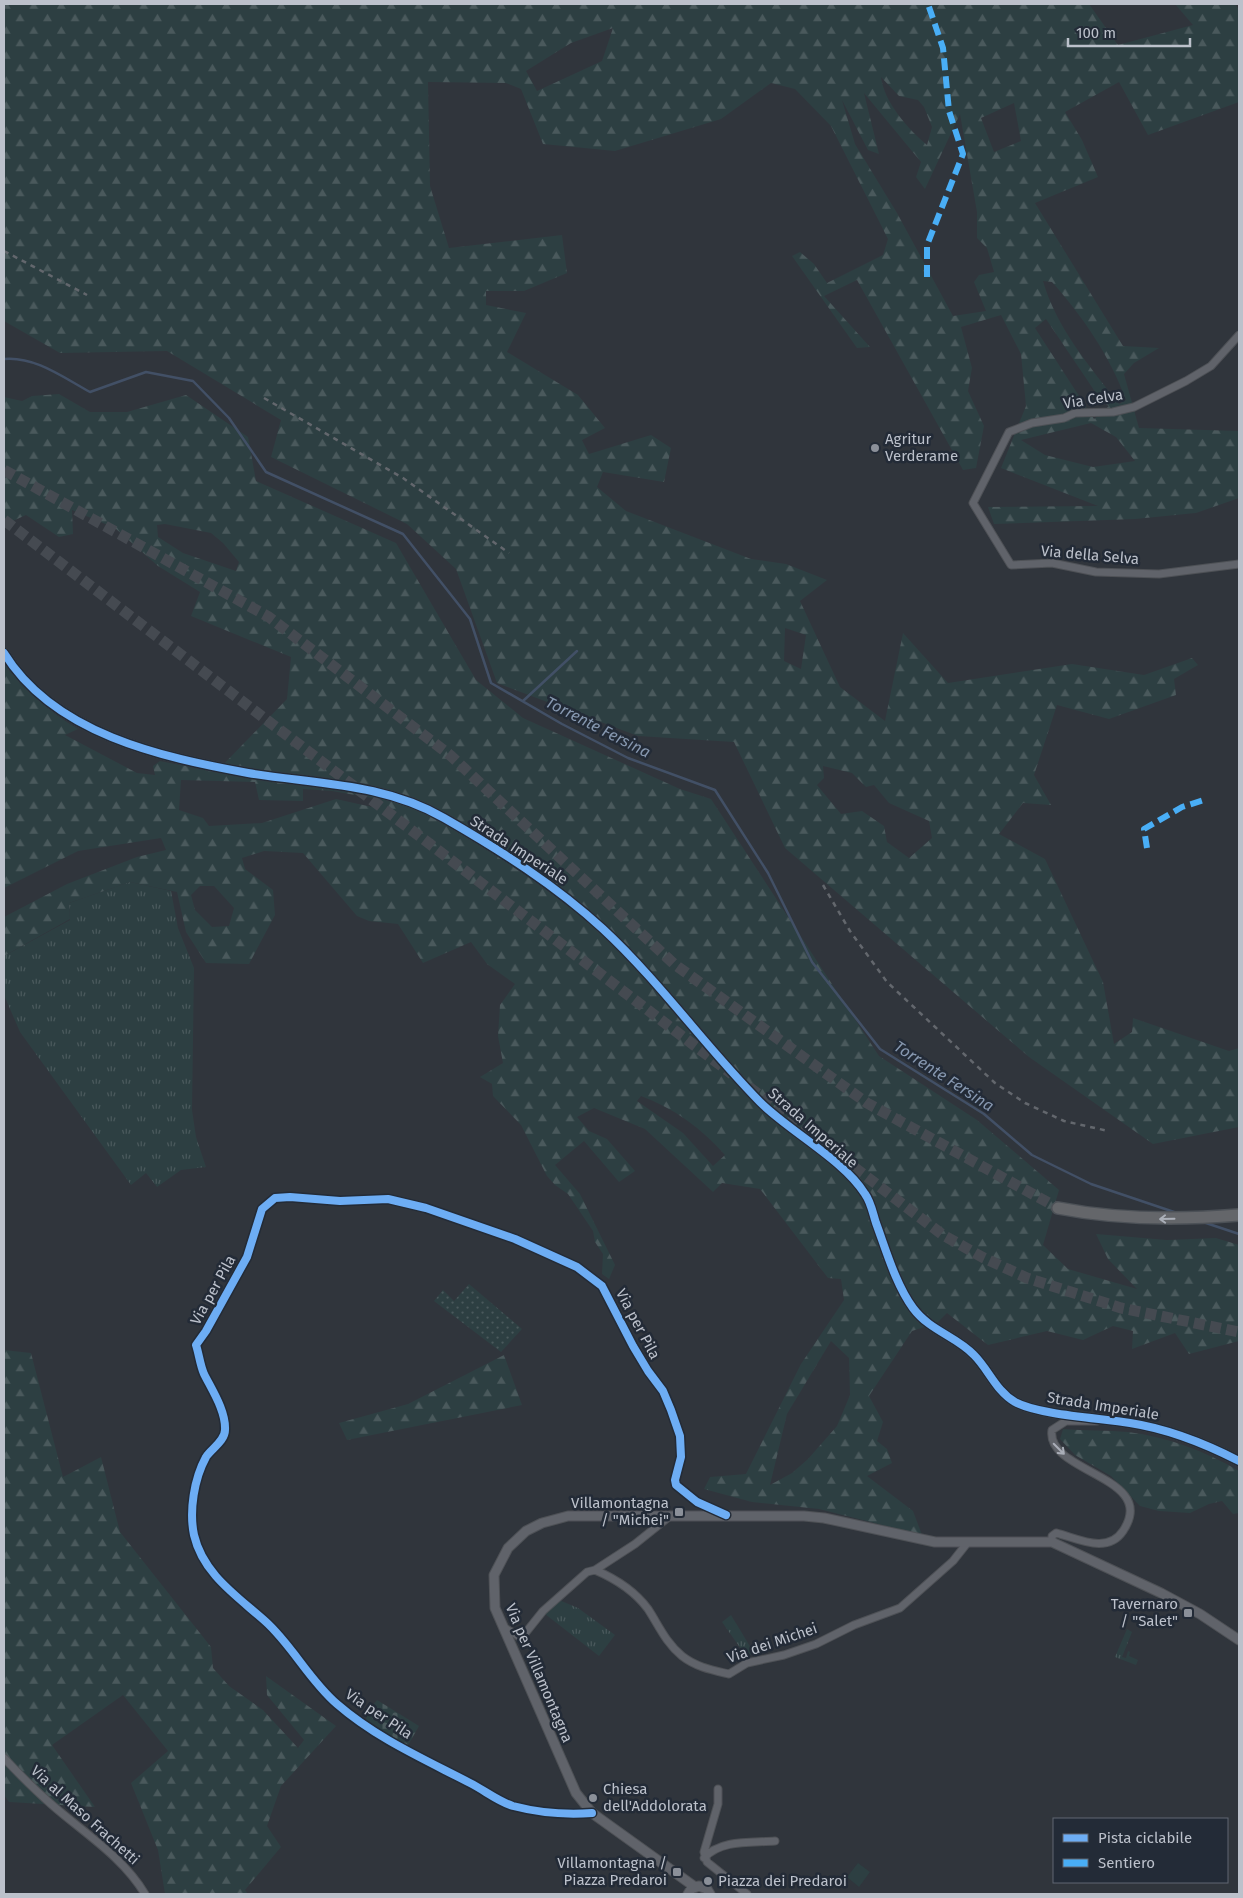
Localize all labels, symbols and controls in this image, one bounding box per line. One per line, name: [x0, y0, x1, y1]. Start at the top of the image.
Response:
scale bar: [1068, 15, 1190, 47]
text: 100 m: [1076, 24, 1116, 42]
street label: Via Celva: [1062, 385, 1124, 413]
place label: Agritur Verderame: [885, 430, 958, 465]
marker: Agritur Verderame: [869, 442, 881, 454]
street label: Via della Selva: [1040, 542, 1140, 568]
water label: Torrente Fersina: [542, 692, 654, 762]
street label: Strada Imperiale: [467, 812, 571, 888]
water label: Torrente Fersina: [891, 1037, 997, 1115]
street label: Strada Imperiale: [764, 1084, 862, 1172]
one-way arrow: [1160, 1214, 1176, 1224]
street label: Via per Pila: [186, 1252, 240, 1328]
street label: Via per Pila: [612, 1286, 664, 1362]
street label: Strada Imperiale: [1046, 1388, 1160, 1424]
one-way arrow: [1053, 1443, 1065, 1455]
place label: Villamontagna / "Michei": [571, 1494, 669, 1529]
marker: Villamontagna / "Michei": [673, 1506, 685, 1518]
place label: Tavernaro / "Salet": [1111, 1595, 1178, 1630]
street label: Via per Villamontagna: [502, 1601, 576, 1745]
marker: Tavernaro / "Salet": [1182, 1607, 1194, 1619]
street label: Via dei Michei: [724, 1619, 820, 1667]
street label: Via per Pila: [342, 1685, 416, 1743]
street label: Via al Maso Frachetti: [27, 1761, 143, 1869]
place label: Chiesa dell'Addolorata: [603, 1780, 707, 1815]
marker: Chiesa dell'Addolorata: [587, 1792, 599, 1804]
legend: [1053, 1818, 1228, 1883]
text: Pista ciclabile: [1098, 1829, 1192, 1847]
place label: Villamontagna / Piazza Predaroi: [557, 1854, 667, 1889]
text: Sentiero: [1098, 1854, 1155, 1872]
marker: Villamontagna / Piazza Predaroi: [671, 1866, 683, 1878]
place label: Piazza dei Predaroi: [718, 1872, 847, 1890]
marker: Piazza dei Predaroi: [702, 1875, 714, 1887]

